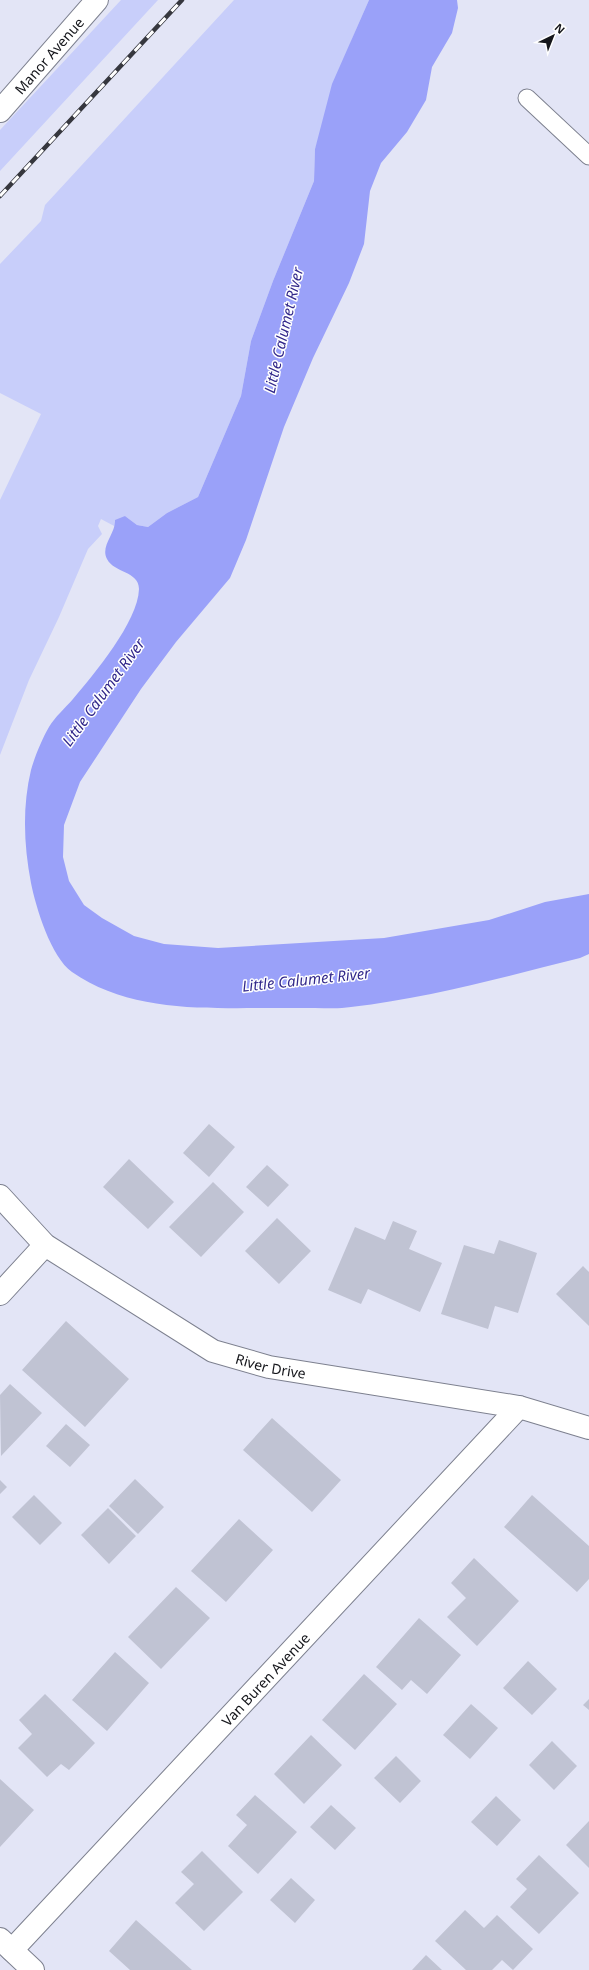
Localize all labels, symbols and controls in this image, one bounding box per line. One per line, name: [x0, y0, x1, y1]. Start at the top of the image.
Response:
street label: Manor Avenue: [10, 13, 88, 98]
north arrow: [533, 16, 573, 56]
text: N: [552, 20, 569, 37]
water label: Little Calumet River: [259, 264, 307, 395]
water label: Little Calumet River: [57, 633, 149, 750]
water label: Little Calumet River: [241, 962, 372, 996]
street label: River Drive: [234, 1348, 307, 1382]
street label: Van Buren Avenue: [217, 1628, 313, 1730]

